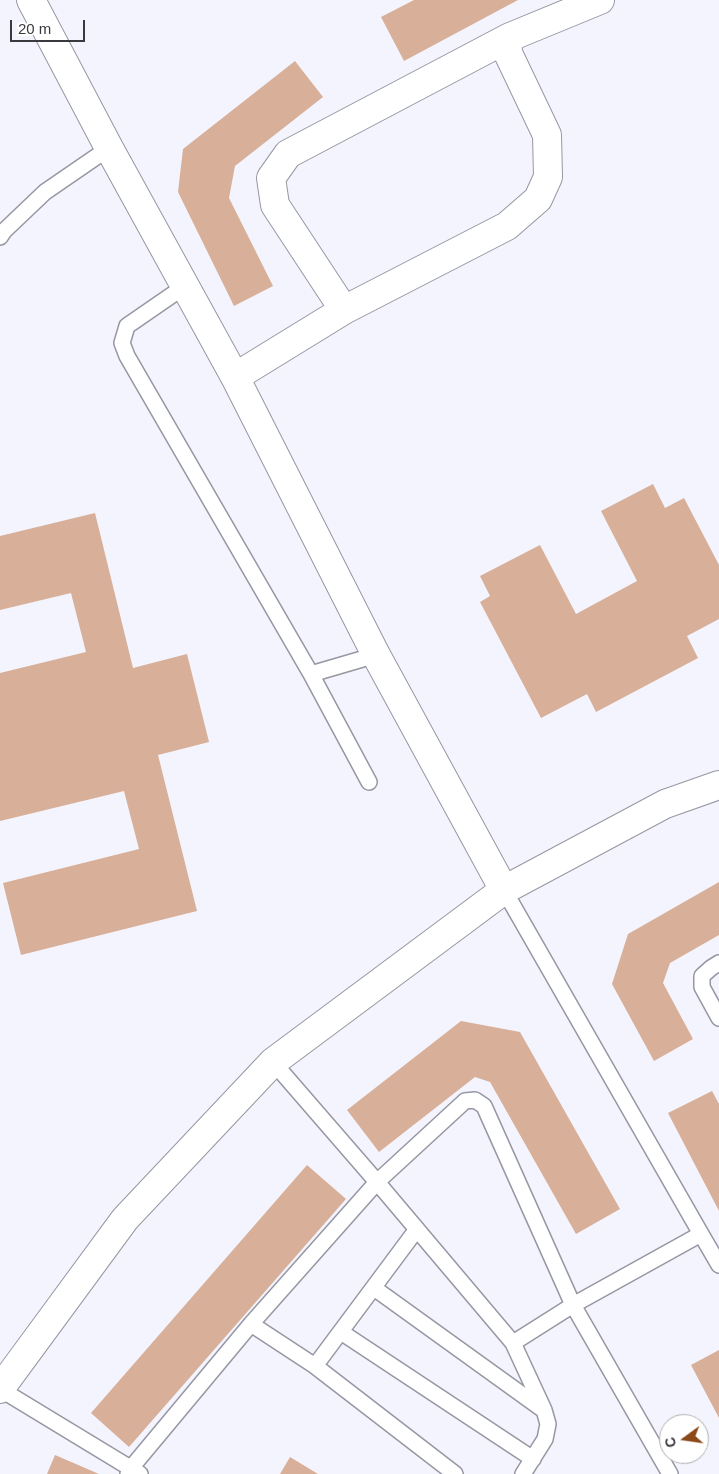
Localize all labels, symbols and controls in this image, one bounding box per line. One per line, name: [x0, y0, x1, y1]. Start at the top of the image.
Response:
scale bar: [12, 10, 88, 42]
text: 20 m: [18, 20, 51, 37]
north arrow: [659, 1414, 709, 1464]
text: С: [661, 1436, 679, 1449]

